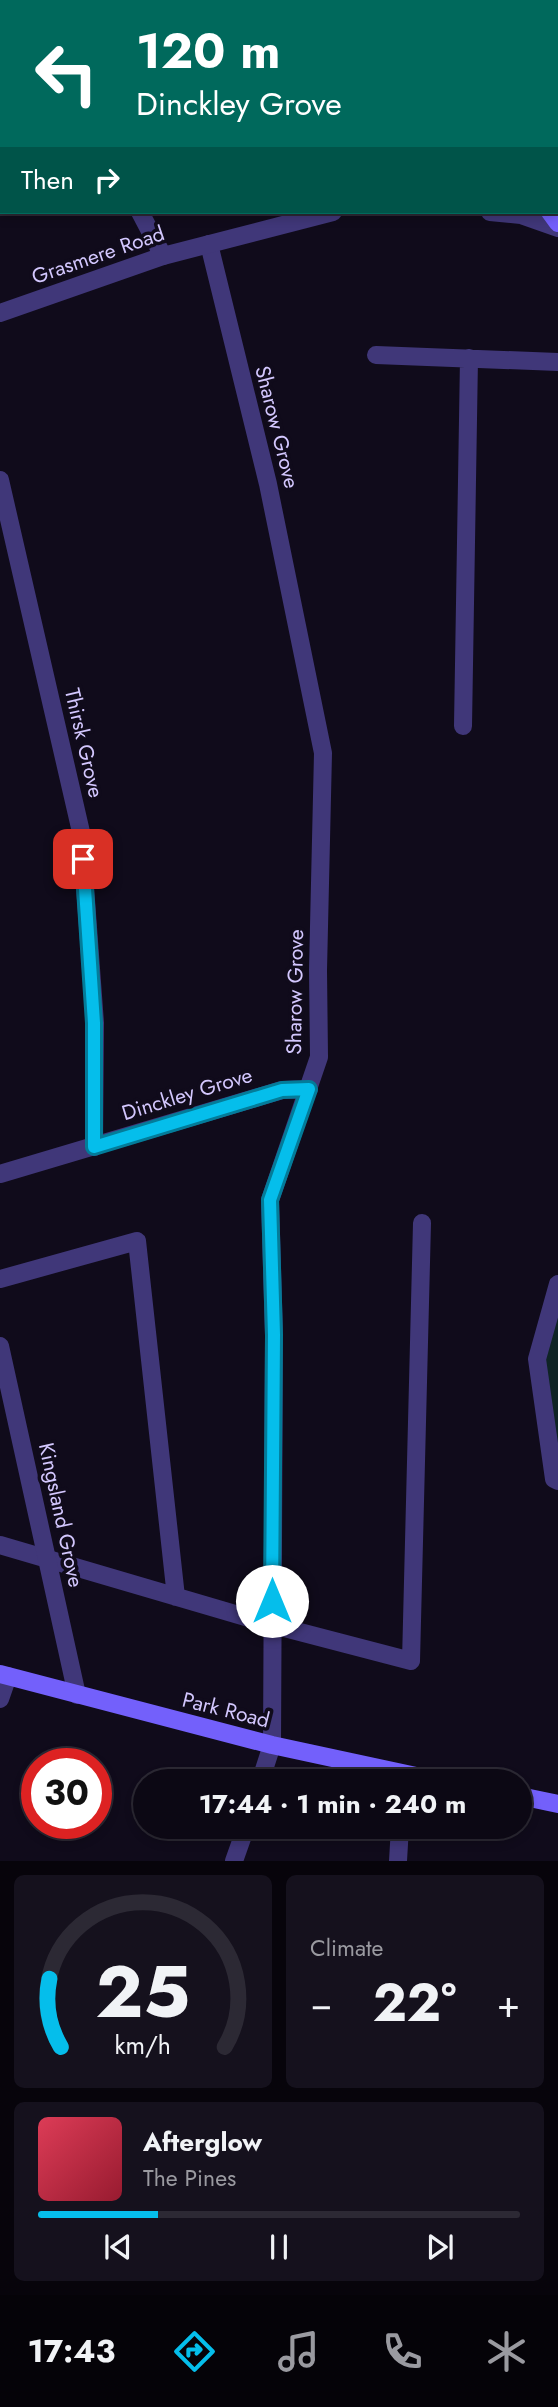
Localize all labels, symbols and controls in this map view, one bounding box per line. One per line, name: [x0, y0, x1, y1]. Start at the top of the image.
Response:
text: 120 m: [136, 16, 280, 86]
icon: left: [21, 28, 112, 119]
text: Dinckley Grove: [136, 81, 342, 127]
text: Then: [21, 161, 74, 199]
icon: right: [88, 161, 126, 199]
street label: Grasmere Road: [28, 218, 168, 292]
street label: Sharow Grove: [247, 363, 307, 492]
street label: Thirsk Grove: [57, 685, 111, 801]
pin: [53, 829, 113, 889]
icon: arrive: [64, 840, 102, 878]
street label: Sharow Grove: [279, 929, 311, 1055]
street label: Dinckley Grove: [118, 1060, 256, 1128]
street label: Kingsland Grove: [31, 1440, 91, 1590]
position arrow: [235, 1564, 309, 1638]
street label: Park Road: [179, 1685, 273, 1735]
speed limit sign: 30: [21, 1748, 112, 1839]
text: 17:44 · 1 min · 240 m: [199, 1785, 466, 1823]
text: Climate: [310, 1931, 383, 1965]
text: 25: [96, 1940, 190, 2045]
text: 22°: [373, 1965, 456, 2041]
text: −: [310, 1976, 332, 2031]
text: +: [497, 1976, 520, 2031]
text: km/h: [115, 2027, 171, 2063]
text: Afterglow: [143, 2123, 262, 2161]
text: The Pines: [143, 2161, 236, 2195]
icon: previous: [99, 2228, 137, 2266]
icon: pause: [260, 2228, 298, 2266]
icon: next: [421, 2228, 459, 2266]
icon: directions: [170, 2327, 219, 2376]
icon: music: [274, 2327, 323, 2376]
icon: phone: [378, 2327, 427, 2376]
icon: climate: [482, 2327, 531, 2376]
text: 17:43: [27, 2328, 115, 2374]

